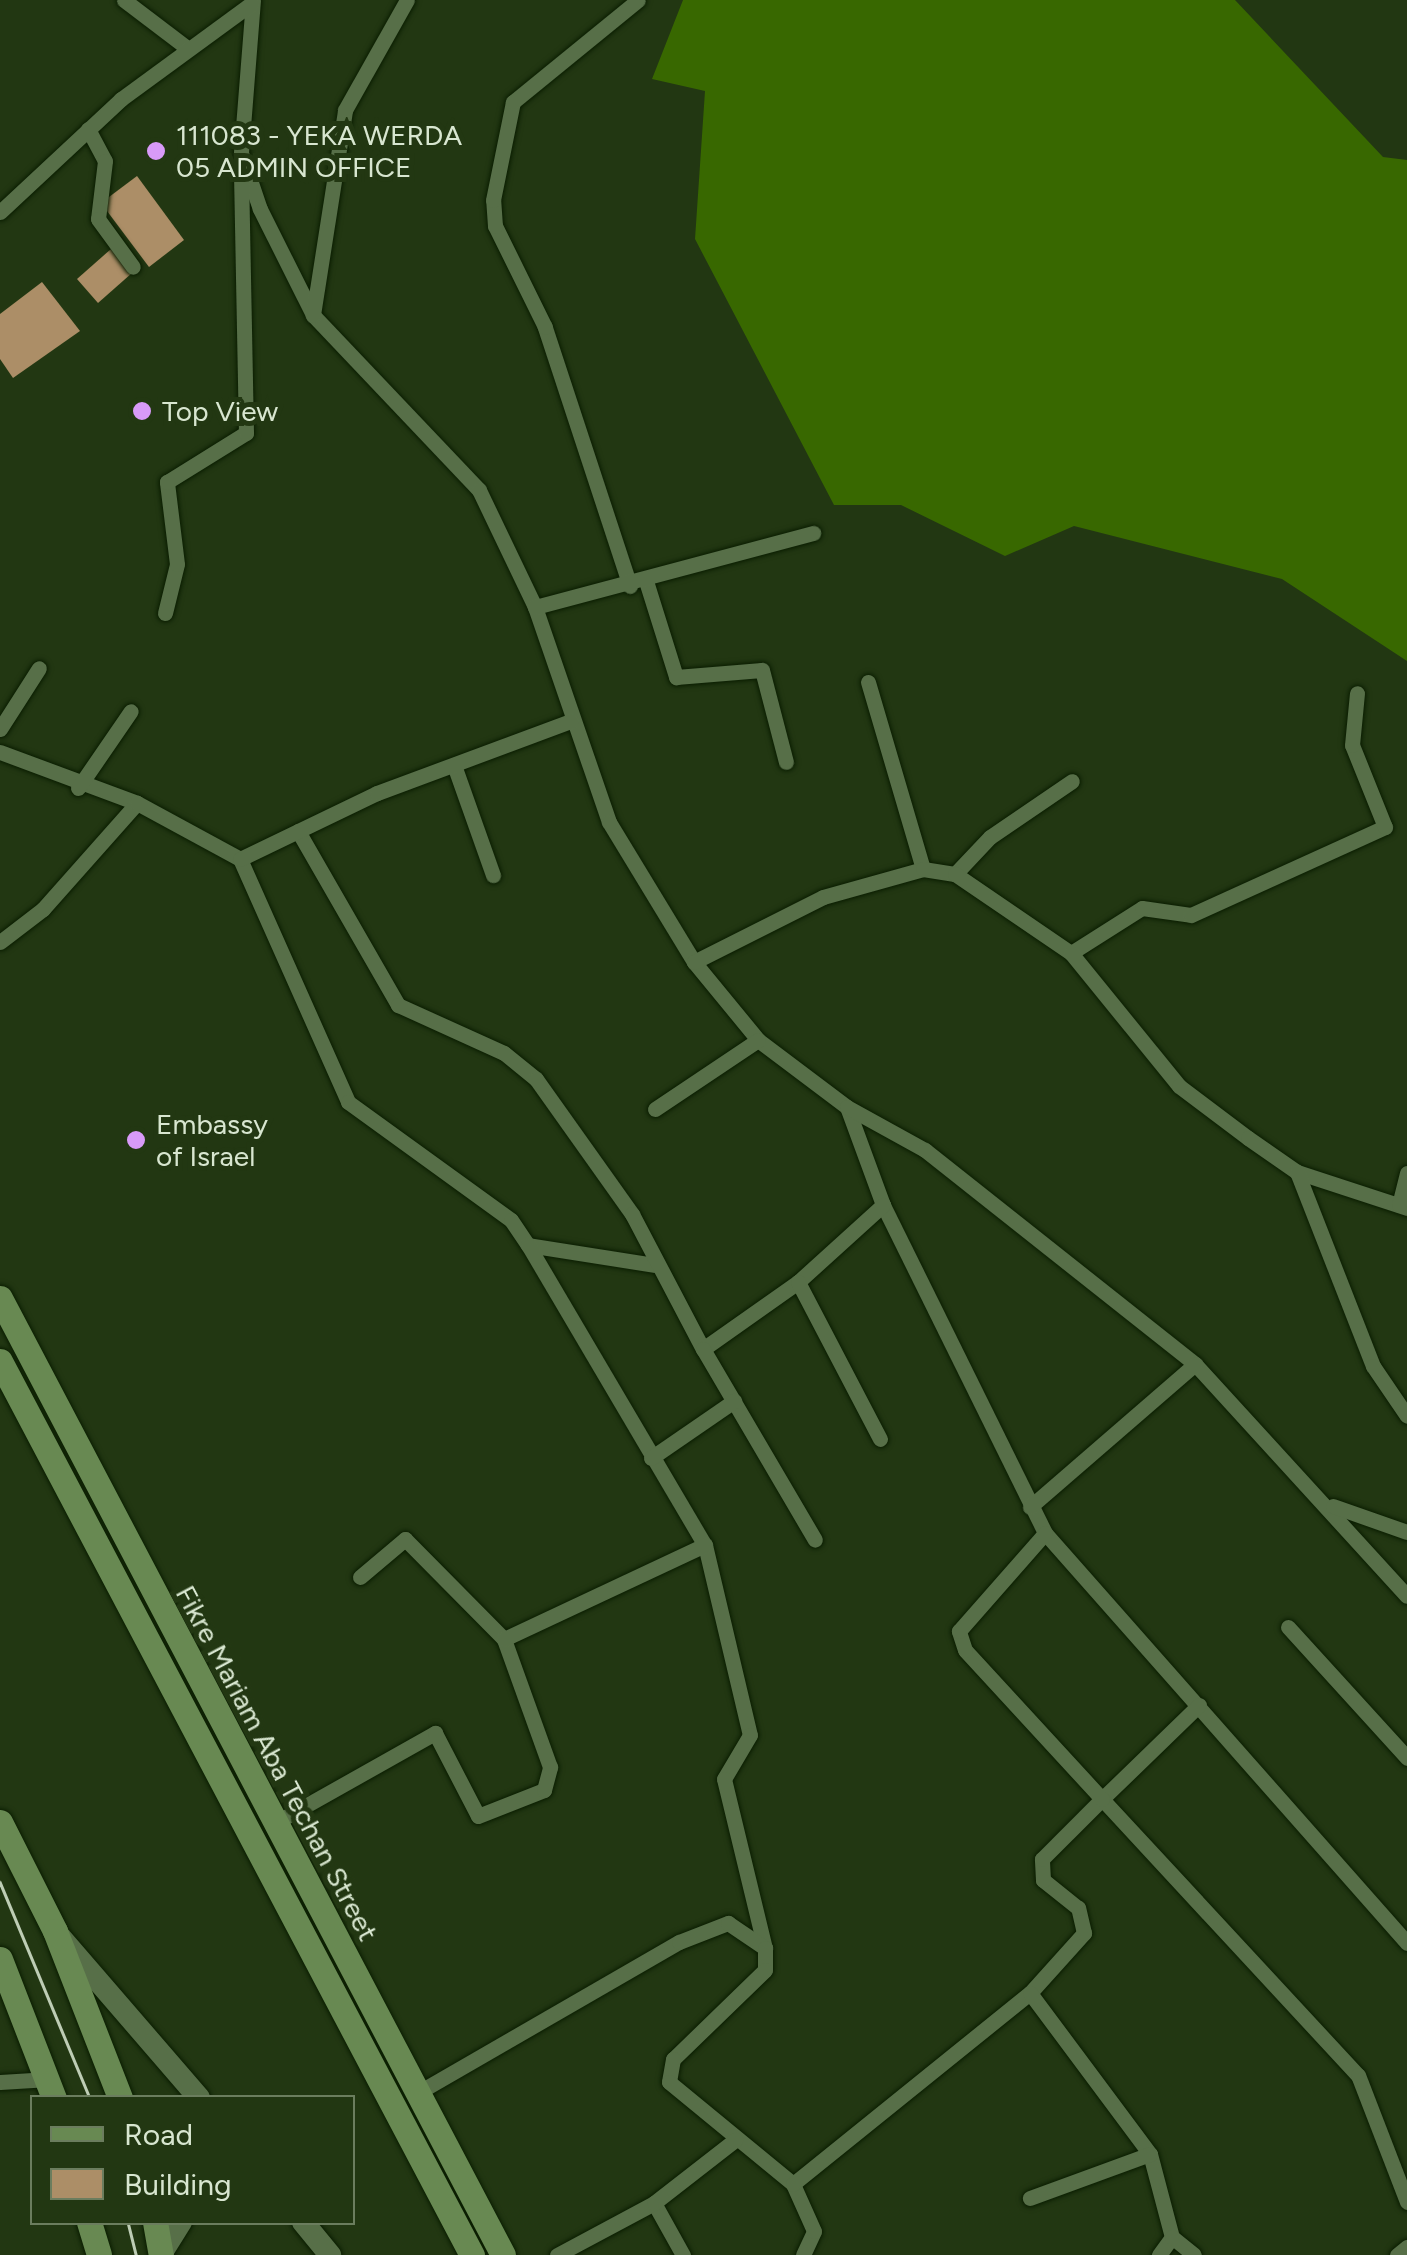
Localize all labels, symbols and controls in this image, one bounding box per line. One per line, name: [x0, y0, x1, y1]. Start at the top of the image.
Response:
place label: 111083 - YEKA WERDA 05 ADMIN OFFICE: [176, 118, 462, 184]
marker: 111083 - YEKA WERDA 05 ADMIN OFFICE: [145, 140, 167, 162]
place label: Top View: [162, 394, 278, 428]
marker: Top View: [131, 400, 153, 422]
place label: Embassy of Israel: [156, 1107, 268, 1173]
marker: Embassy of Israel: [125, 1129, 147, 1151]
street label: Fikre Mariam Aba Techan Street: [169, 1580, 385, 1946]
legend: [30, 2095, 355, 2225]
text: Road: [124, 2116, 193, 2153]
text: Building: [124, 2166, 232, 2203]

